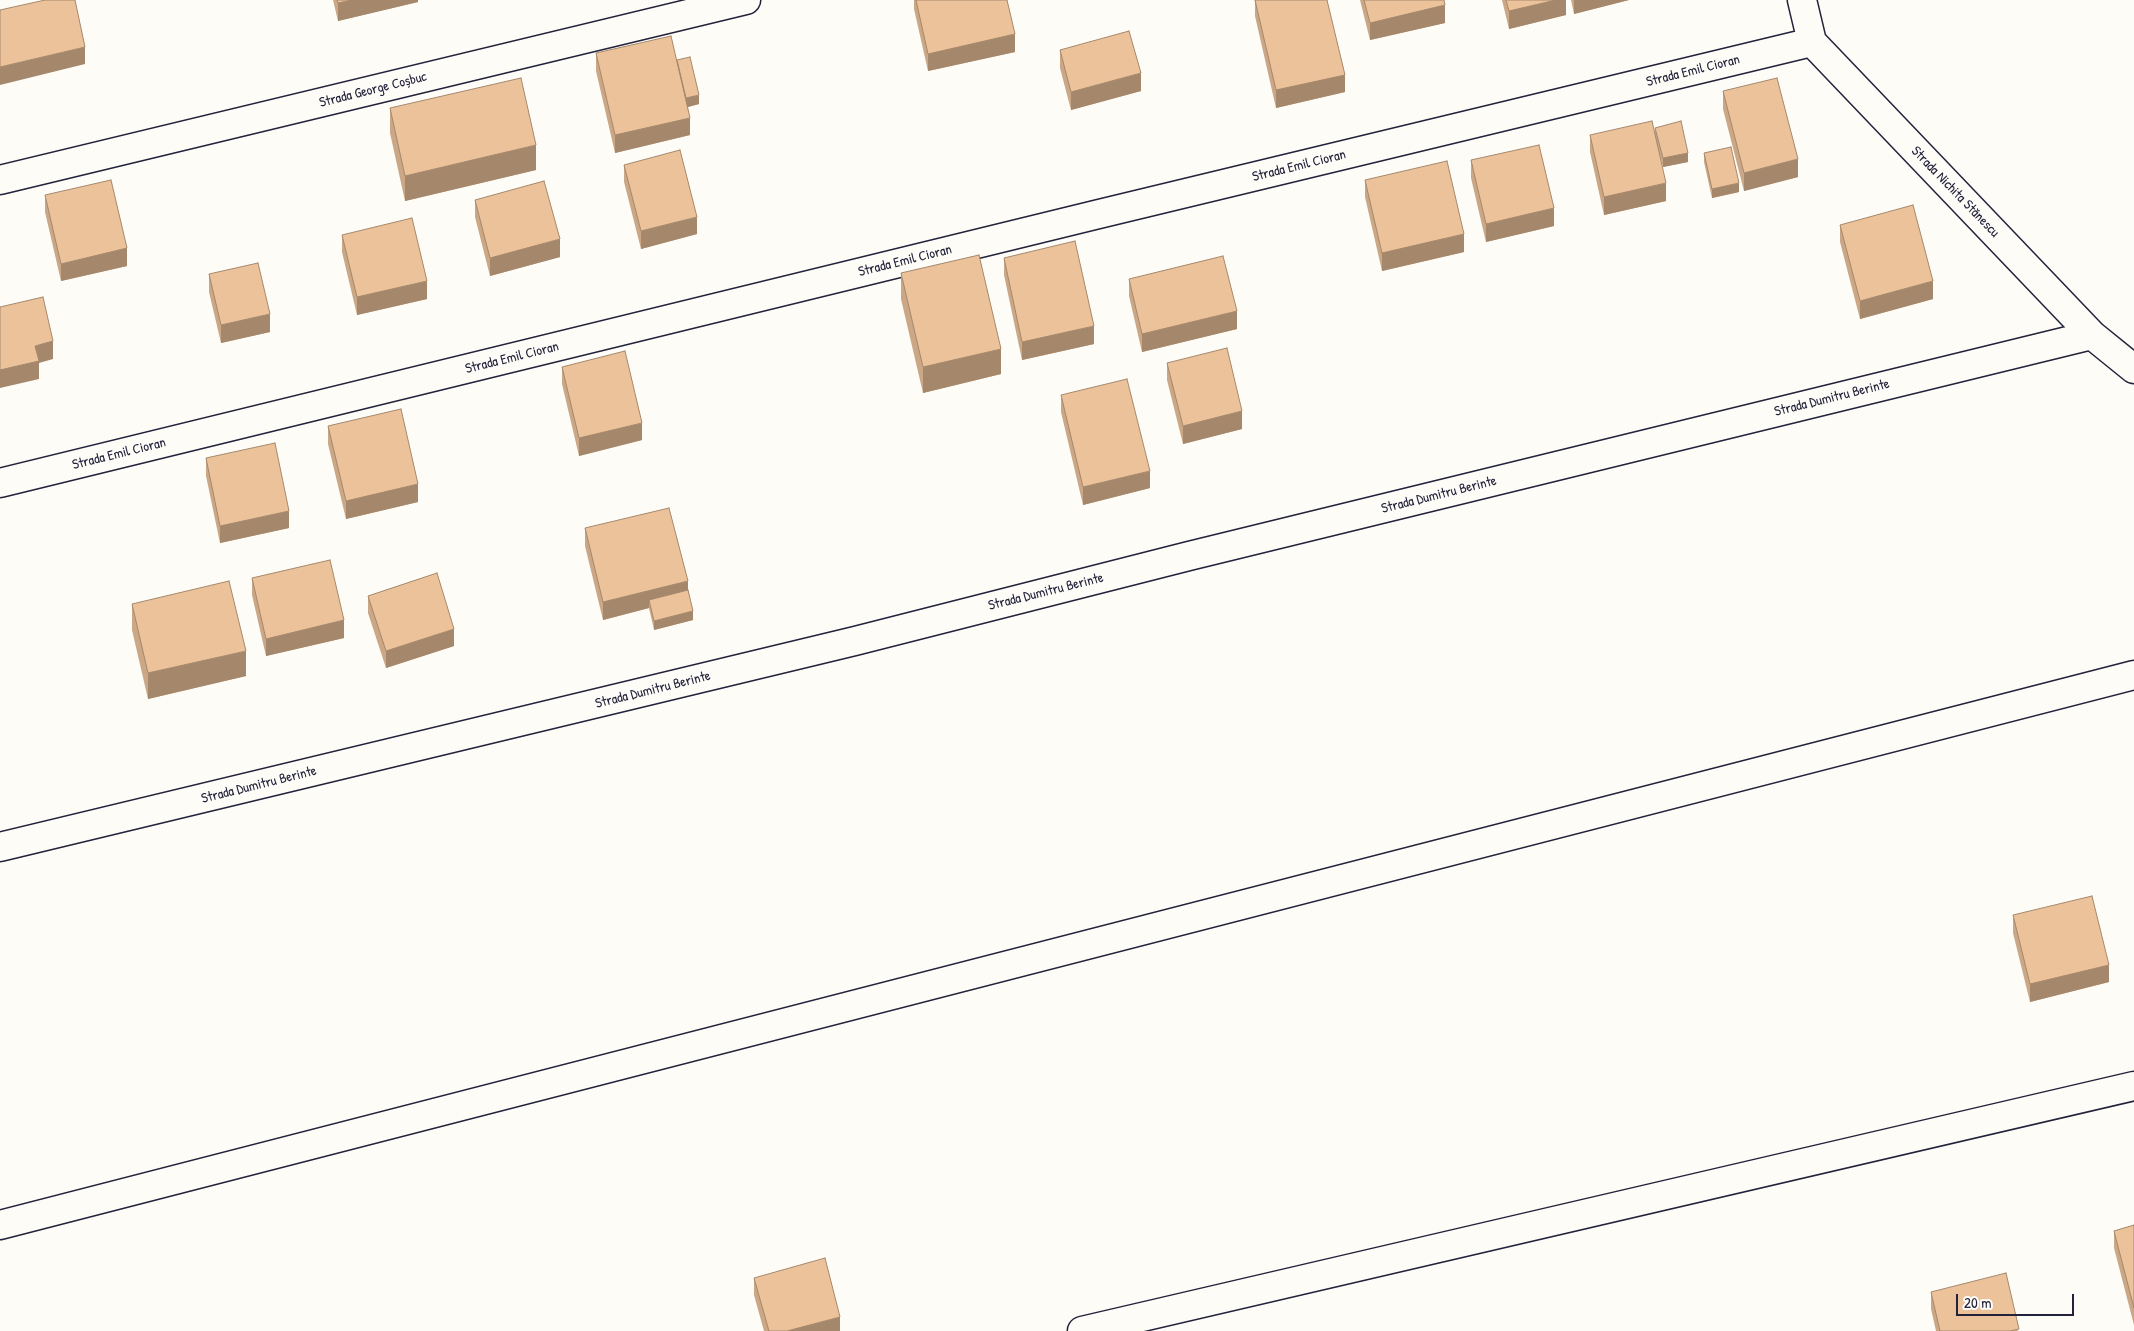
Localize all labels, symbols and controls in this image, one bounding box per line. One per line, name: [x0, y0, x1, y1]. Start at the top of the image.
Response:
street label: Strada Emil Cioran: [1645, 51, 1741, 91]
street label: Strada George Coșbuc: [318, 69, 428, 111]
street label: Strada Nichita Stănescu: [1907, 143, 2003, 241]
street label: Strada Emil Cioran: [1251, 146, 1347, 186]
street label: Strada Emil Cioran: [857, 241, 953, 281]
street label: Strada Emil Cioran: [464, 338, 560, 378]
street label: Strada Dumitru Berinte: [1773, 376, 1891, 420]
street label: Strada Emil Cioran: [71, 434, 167, 474]
street label: Strada Dumitru Berinte: [1380, 473, 1498, 517]
street label: Strada Dumitru Berinte: [987, 570, 1105, 614]
street label: Strada Dumitru Berinte: [594, 668, 712, 712]
street label: Strada Dumitru Berinte: [200, 763, 318, 807]
scale bar: [1959, 1284, 2076, 1316]
text: 20 m: [1964, 1292, 1991, 1313]

